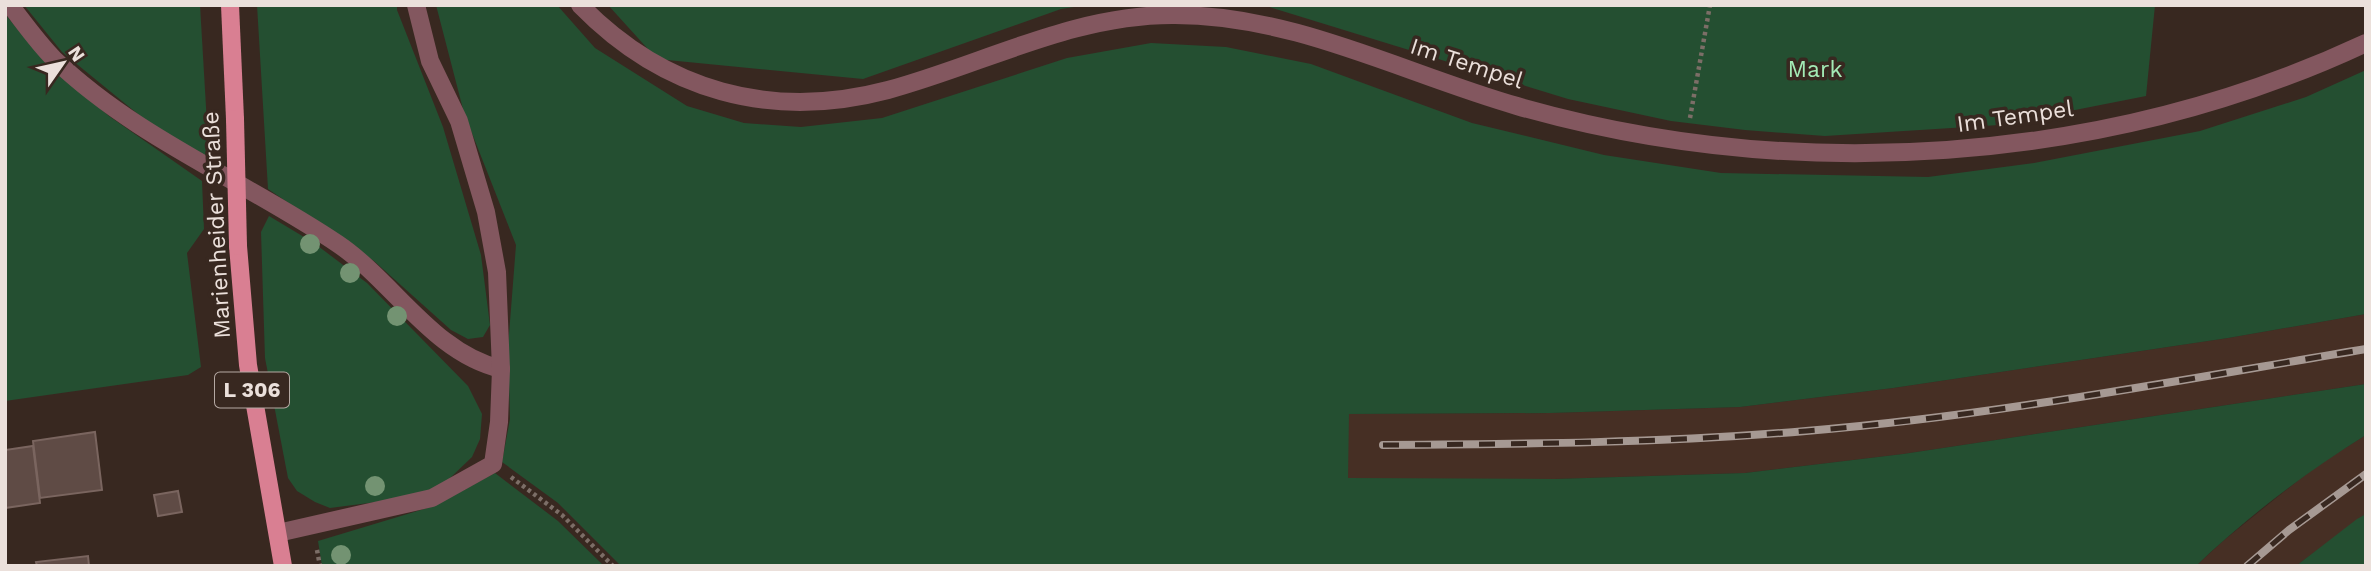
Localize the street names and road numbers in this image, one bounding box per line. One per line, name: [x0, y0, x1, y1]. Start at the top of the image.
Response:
street label: Im Tempel: [1407, 33, 1527, 94]
street label: Im Tempel: [1955, 95, 2075, 138]
street label: Marienheider Straße: [197, 111, 236, 339]
road number: L 306: [215, 372, 289, 408]

